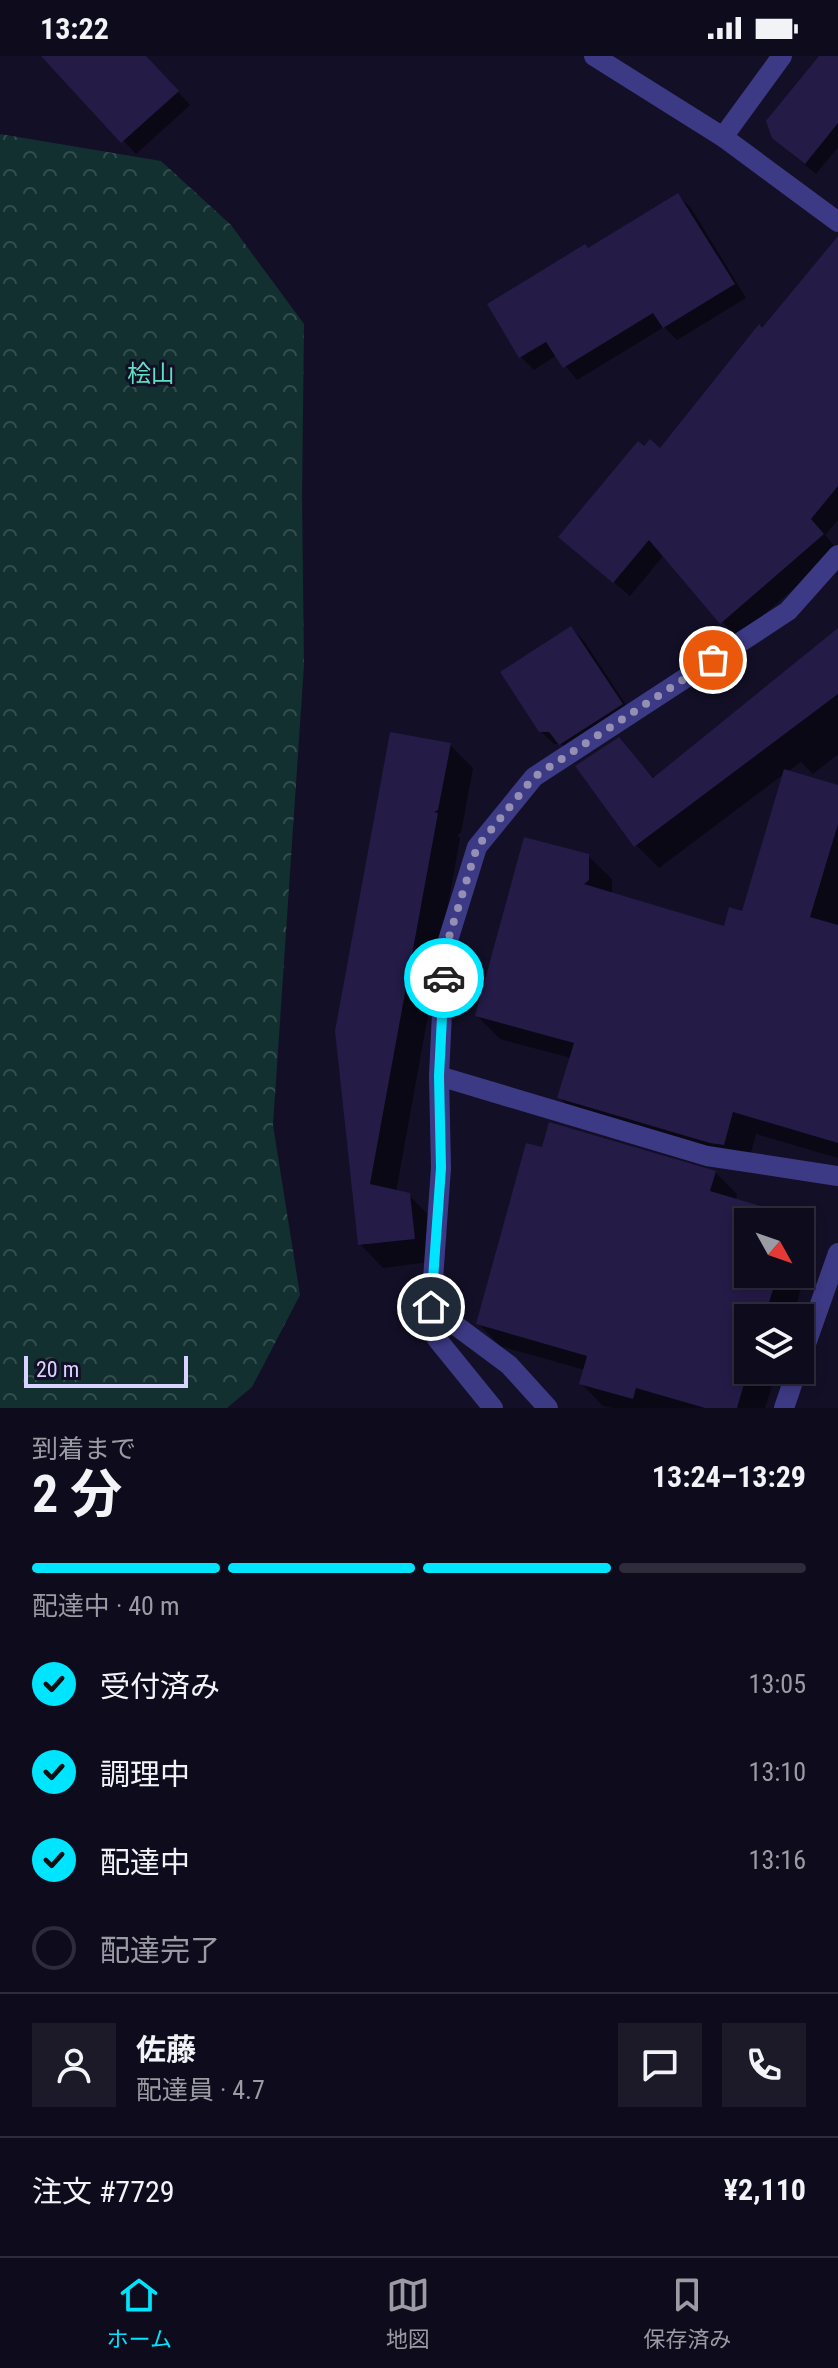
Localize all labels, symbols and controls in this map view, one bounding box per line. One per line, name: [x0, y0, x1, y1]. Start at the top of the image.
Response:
text: 13:22: [40, 11, 109, 46]
park label: 桧山: [127, 360, 175, 388]
pin: [679, 626, 747, 694]
icon: bag: [691, 638, 735, 682]
courier: [404, 938, 484, 1018]
icon: car: [422, 956, 466, 1000]
north arrow: [734, 1208, 814, 1288]
map controls: [734, 1208, 814, 1384]
pin: [397, 1273, 465, 1341]
icon: home: [409, 1285, 453, 1329]
button: layers: [734, 1304, 814, 1384]
scale bar: [24, 1352, 188, 1388]
text: 20 m: [36, 1357, 79, 1382]
text: 到着まで: [32, 1434, 136, 1464]
text: 13:24–13:29: [652, 1459, 806, 1494]
text: 2 分: [32, 1464, 122, 1525]
text: 配達中 · 40 m: [32, 1591, 179, 1621]
icon: check: [32, 1662, 76, 1706]
text: 受付済み: [100, 1669, 220, 1704]
text: 13:05: [749, 1669, 806, 1699]
icon: check: [32, 1750, 76, 1794]
text: 調理中: [100, 1757, 190, 1792]
text: 13:10: [749, 1757, 806, 1787]
icon: check: [32, 1838, 76, 1882]
text: 配達中: [100, 1845, 190, 1880]
text: 13:16: [749, 1845, 806, 1875]
text: 配達完了: [100, 1933, 220, 1968]
button: person: [32, 2023, 116, 2107]
button: chat: [618, 2023, 702, 2107]
button: phone: [722, 2023, 806, 2107]
text: 佐藤: [136, 2032, 196, 2067]
text: 配達員 · 4.7: [136, 2075, 265, 2105]
text: ¥2,110: [724, 2172, 806, 2207]
text: 注文 #7729: [32, 2174, 175, 2209]
tab: ホーム: [107, 2273, 172, 2353]
tab: 地図: [386, 2273, 430, 2353]
tab: 保存済み: [643, 2273, 731, 2353]

